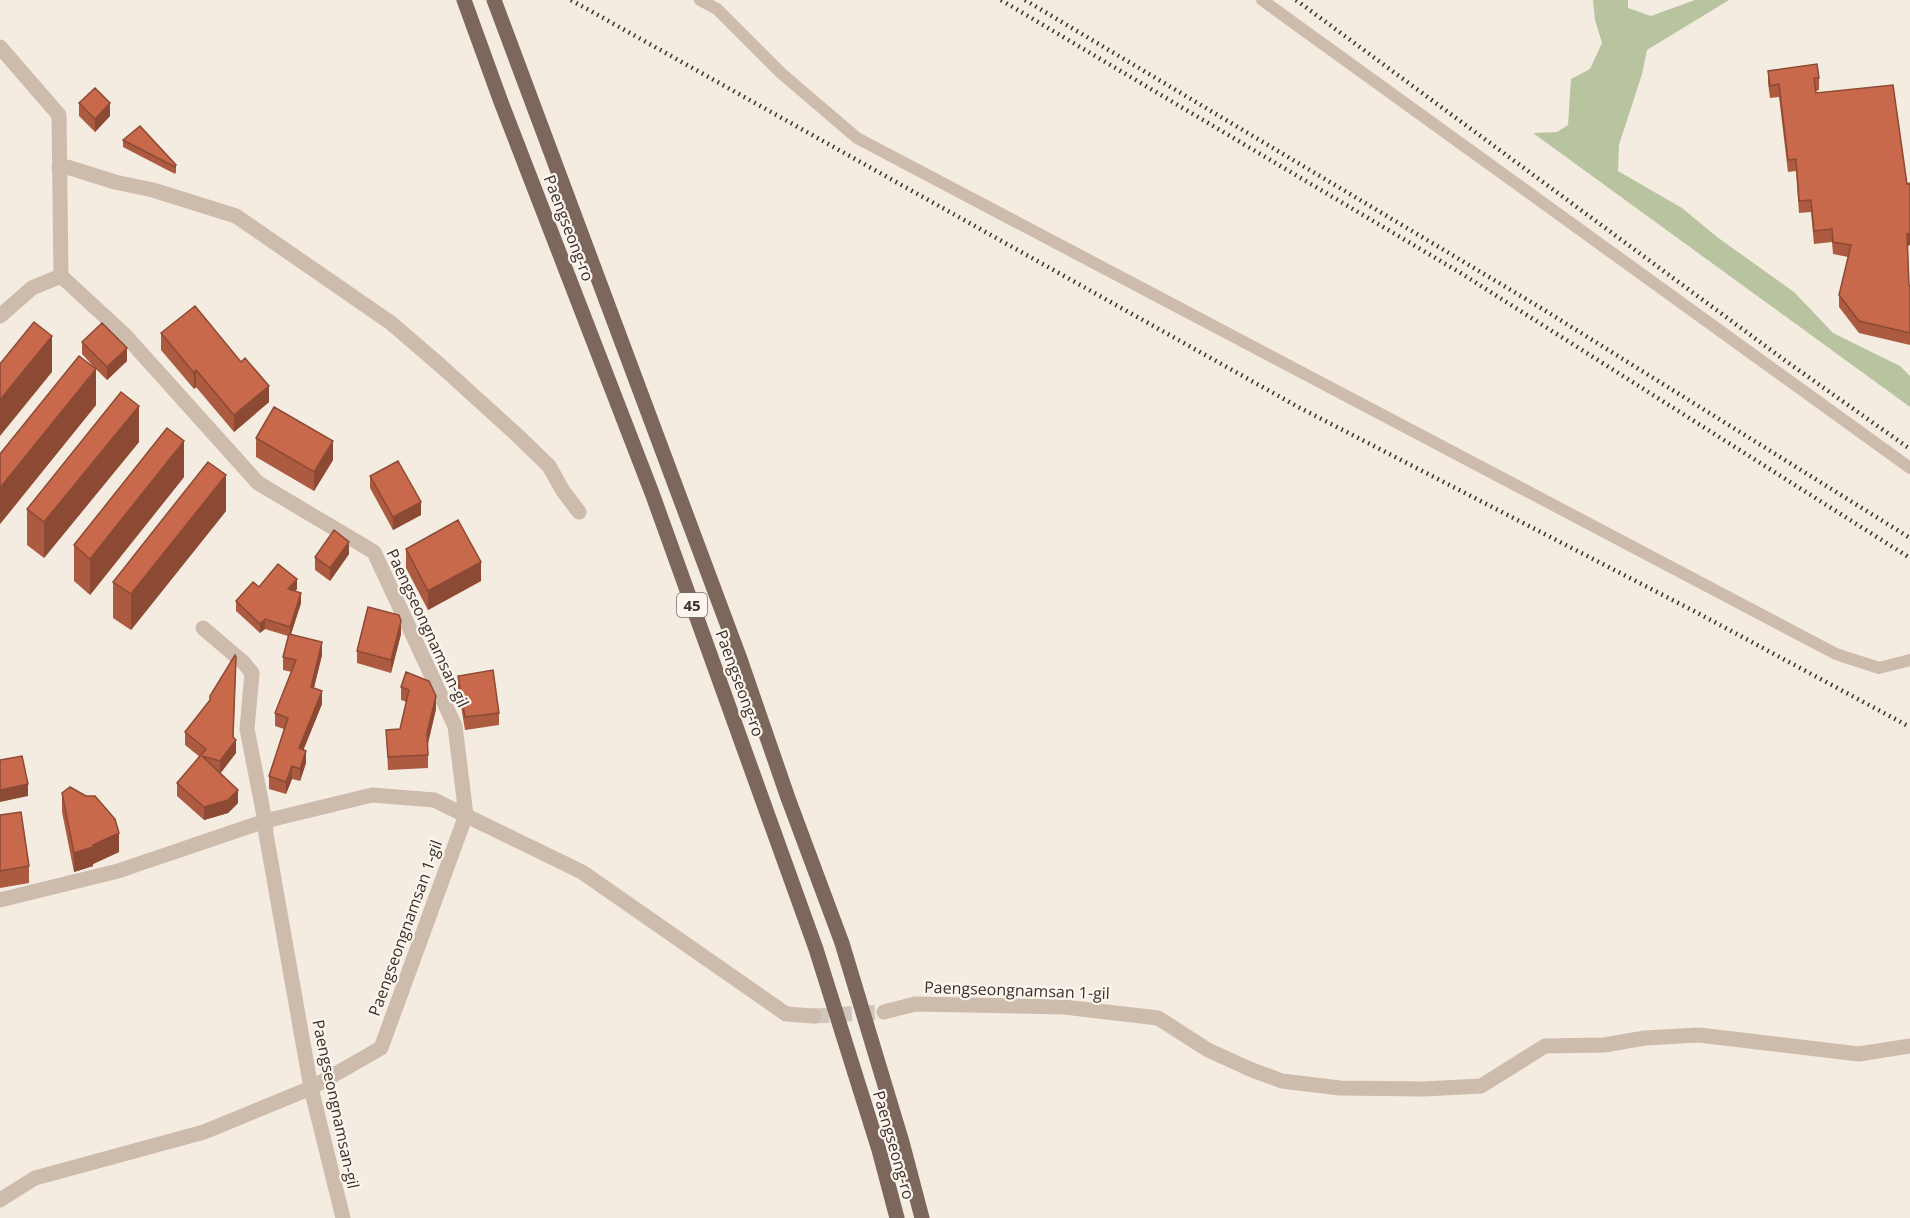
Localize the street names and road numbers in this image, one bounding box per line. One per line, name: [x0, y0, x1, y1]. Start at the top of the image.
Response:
street label: Paengseong-ro: [539, 172, 599, 284]
street label: Paengseongnamsan-gil: [382, 545, 474, 711]
road number: 45: [677, 593, 707, 617]
street label: Paengseong-ro: [711, 627, 769, 739]
street label: Paengseongnamsan 1-gil: [363, 837, 447, 1019]
street label: Paengseongnamsan 1-gil: [924, 976, 1110, 1004]
street label: Paengseongnamsan-gil: [307, 1017, 365, 1191]
street label: Paengseong-ro: [868, 1088, 920, 1202]

